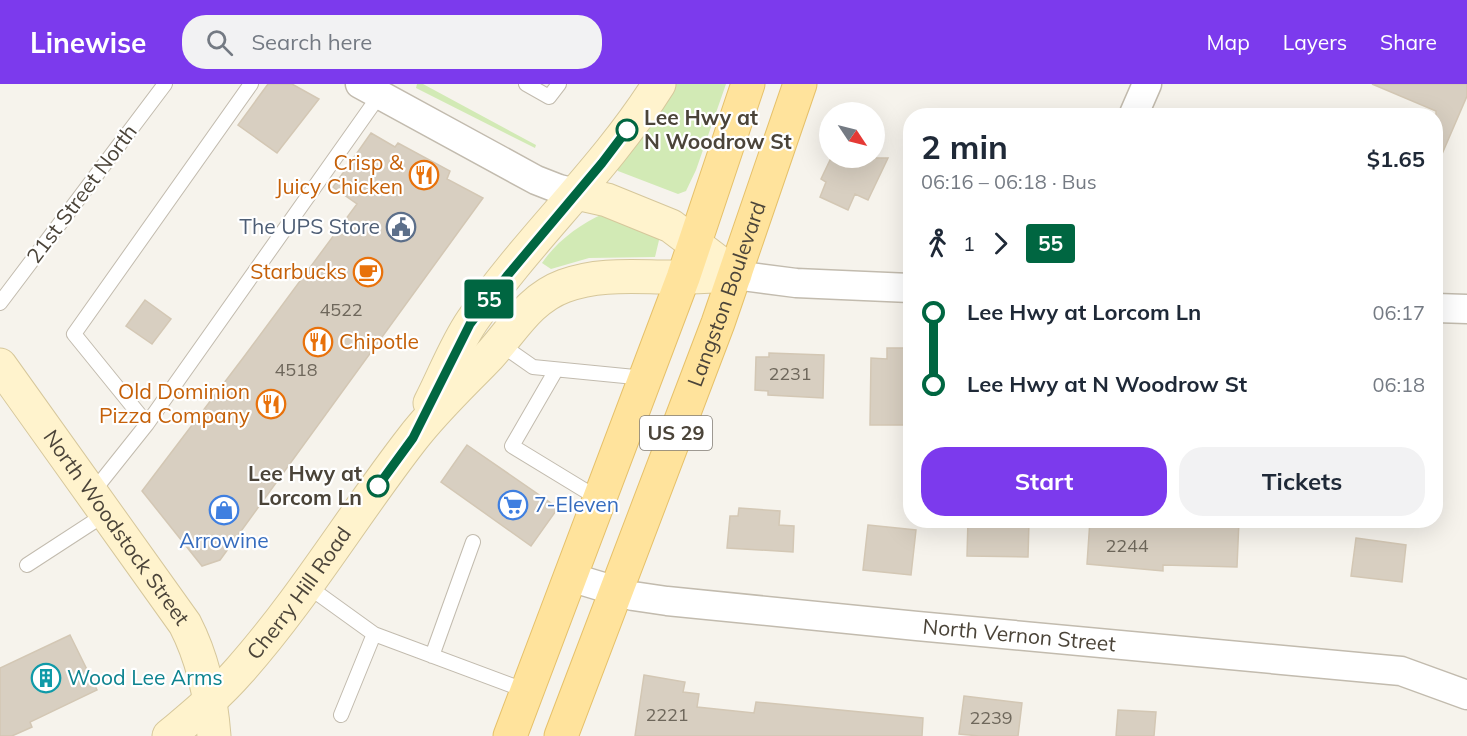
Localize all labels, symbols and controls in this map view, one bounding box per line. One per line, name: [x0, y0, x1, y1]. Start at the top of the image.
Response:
search box: [182, 15, 602, 69]
text: Linewise: [30, 25, 146, 60]
icon: search: [203, 26, 236, 59]
text: Search here: [251, 28, 372, 56]
text: Map: [1207, 29, 1250, 55]
text: Layers: [1283, 29, 1347, 55]
text: Share: [1380, 29, 1437, 55]
north arrow: [819, 102, 885, 168]
map controls: [819, 102, 885, 168]
place label: Lee Hwy at N Woodrow St: [644, 104, 792, 154]
street label: 21st Street North: [20, 119, 142, 268]
marker: Lee Hwy at N Woodrow St: [616, 119, 638, 141]
text: 2 min: [921, 126, 1008, 167]
text: $1.65: [1367, 145, 1425, 173]
place label: Crisp & Juicy Chicken: [276, 149, 404, 199]
restaurant icon: Crisp & Juicy Chicken: [408, 159, 440, 191]
text: 06:16 – 06:18 · Bus: [921, 169, 1097, 194]
street label: Langston Boulevard: [681, 198, 771, 390]
public building icon: The UPS Store: [385, 211, 417, 243]
place label: The UPS Store: [239, 213, 380, 239]
icon: walk: [921, 227, 954, 260]
icon: forward: [984, 227, 1017, 260]
text: 55: [1038, 230, 1063, 256]
text: 1: [963, 231, 975, 256]
cafe icon: Starbucks: [352, 256, 384, 288]
place label: Starbucks: [250, 258, 347, 284]
line badge: 55: [462, 280, 516, 318]
text: 55: [476, 286, 502, 312]
house number: 4522: [319, 298, 363, 321]
text: Lee Hwy at Lorcom Ln: [967, 298, 1201, 326]
text: 06:17: [1372, 300, 1425, 325]
restaurant icon: Chipotle: [302, 326, 334, 358]
place label: Chipotle: [339, 328, 419, 354]
house number: 4518: [274, 358, 318, 381]
house number: 2231: [768, 362, 812, 385]
text: Lee Hwy at N Woodrow St: [967, 370, 1247, 398]
text: 06:18: [1372, 372, 1425, 397]
place label: Old Dominion Pizza Company: [99, 378, 250, 428]
restaurant icon: Old Dominion Pizza Company: [255, 388, 287, 420]
road number: US 29: [640, 416, 712, 450]
street label: North Woodstock Street: [38, 424, 196, 630]
button: Start: [921, 447, 1167, 516]
button: Tickets: [1179, 447, 1425, 516]
place label: Lee Hwy at Lorcom Ln: [248, 460, 362, 510]
marker: Lee Hwy at Lorcom Ln: [367, 475, 389, 497]
supermarket icon: 7-Eleven: [497, 489, 529, 521]
place label: 7-Eleven: [534, 491, 619, 517]
shop icon: Arrowine: [208, 494, 240, 526]
street label: Cherry Hill Road: [241, 521, 356, 664]
place label: Arrowine: [179, 527, 269, 553]
house number: 2244: [1105, 534, 1149, 557]
street label: North Vernon Street: [922, 613, 1117, 656]
building icon: Wood Lee Arms: [30, 662, 62, 694]
place label: Wood Lee Arms: [67, 664, 223, 690]
house number: 2221: [645, 703, 689, 726]
house number: 2239: [969, 706, 1013, 729]

